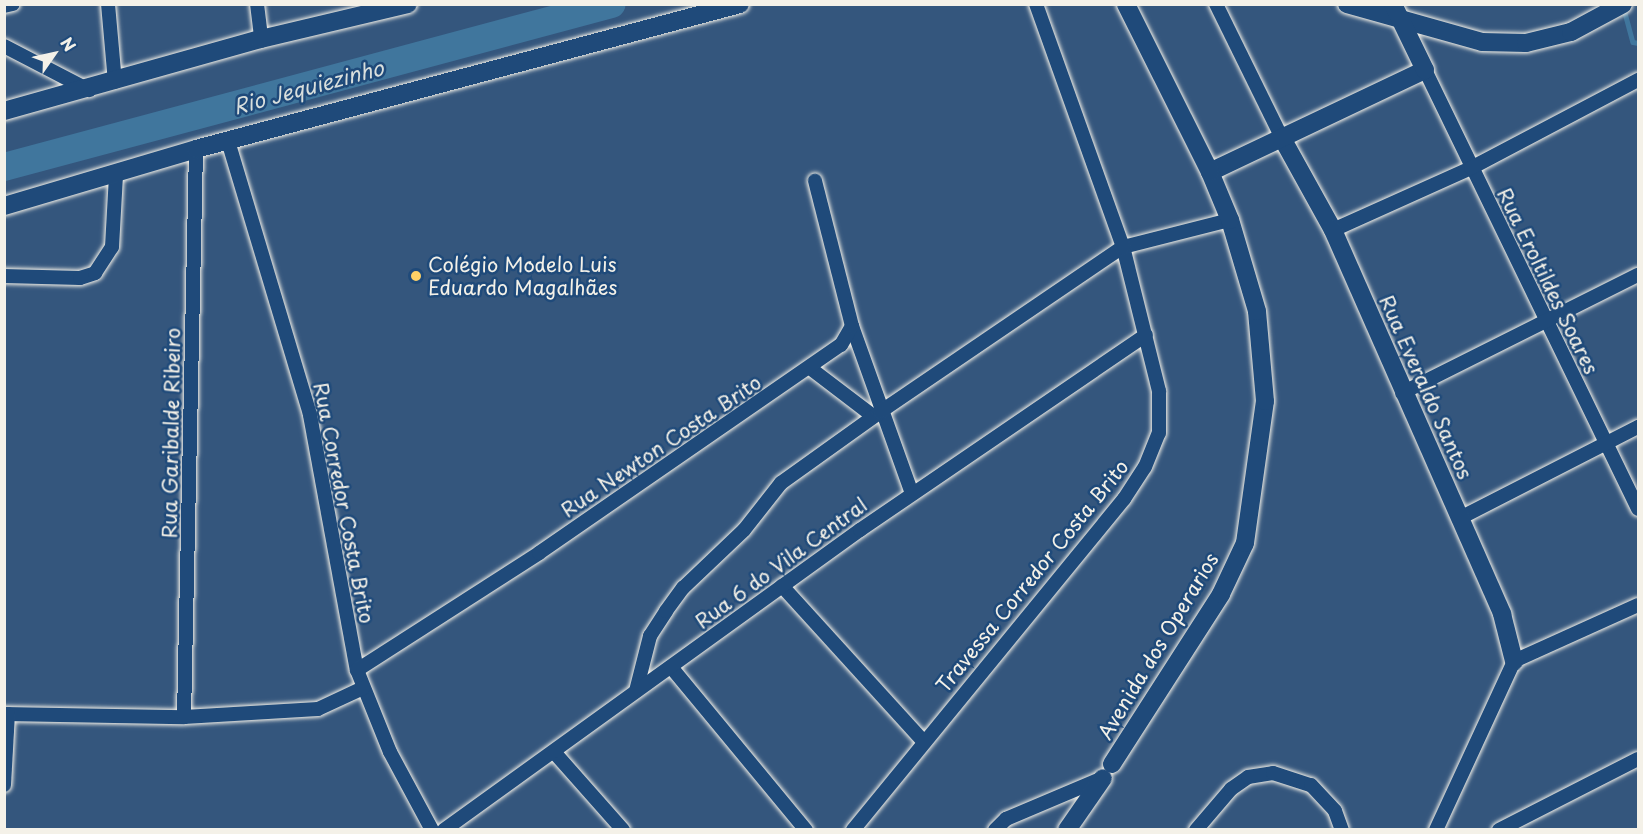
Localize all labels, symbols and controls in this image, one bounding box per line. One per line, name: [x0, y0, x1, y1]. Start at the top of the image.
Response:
north arrow: [24, 24, 84, 84]
text: N: [55, 32, 82, 56]
water label: Rio Jequiezinho: [230, 54, 386, 118]
street label: Rua Eroltildes Soares: [1492, 184, 1604, 378]
place label: Colégio Modelo Luis Eduardo Magalhães: [428, 252, 619, 299]
marker: Colégio Modelo Luis Eduardo Magalhães: [409, 269, 423, 283]
street label: Rua Everaldo Santos: [1375, 291, 1477, 483]
street label: Rua Garibalde Ribeiro: [157, 327, 185, 539]
street label: Rua Newton Costa Brito: [556, 370, 766, 522]
street label: Rua Corredor Costa Brito: [308, 379, 380, 627]
street label: Travessa Corredor Costa Brito: [930, 454, 1134, 698]
street label: Rua 6 do Vila Central: [689, 491, 873, 635]
street label: Avenida dos Operarios: [1092, 548, 1224, 744]

